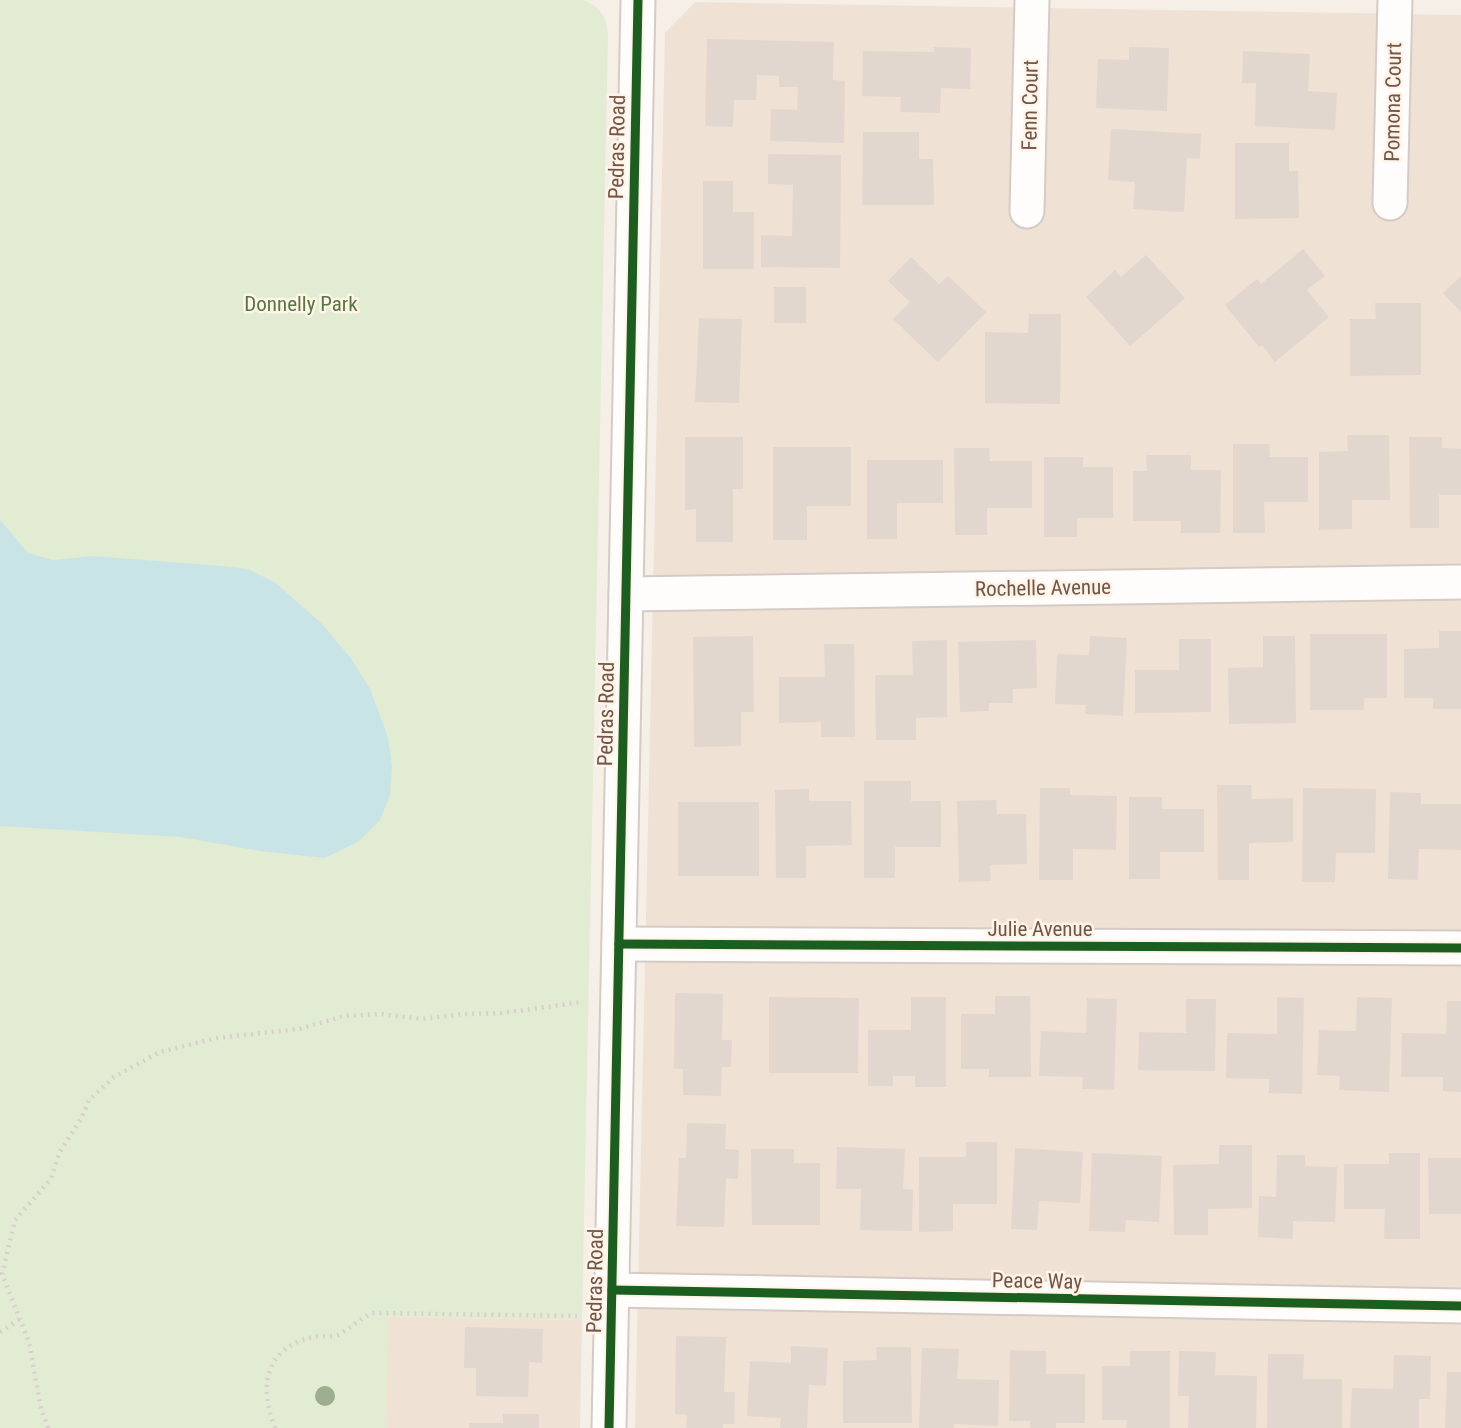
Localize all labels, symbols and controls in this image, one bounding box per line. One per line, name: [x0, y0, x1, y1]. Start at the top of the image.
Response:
street label: Pomona Court: [1380, 42, 1406, 162]
street label: Fenn Court: [1017, 59, 1043, 151]
street label: Pedras Road: [604, 95, 630, 199]
park label: Donnelly Park: [244, 292, 358, 316]
street label: Rochelle Avenue: [975, 575, 1111, 601]
street label: Pedras Road: [593, 662, 619, 766]
street label: Julie Avenue: [987, 917, 1093, 941]
street label: Pedras Road: [582, 1229, 608, 1333]
street label: Peace Way: [992, 1268, 1082, 1294]

